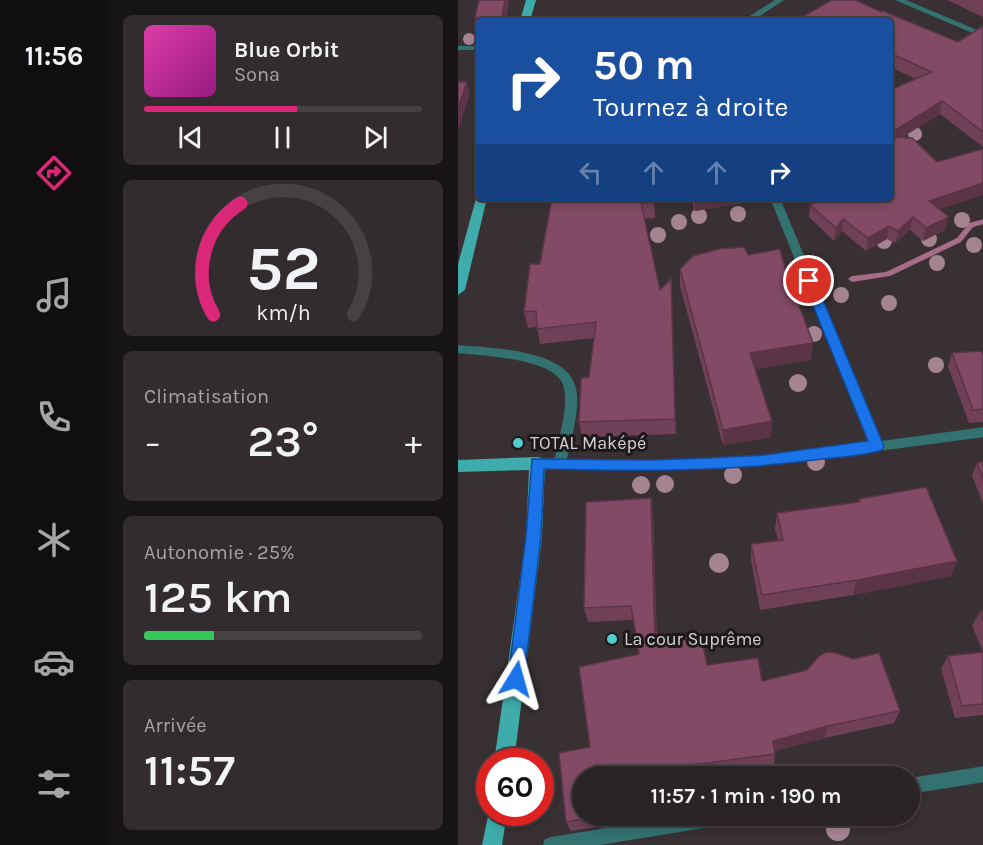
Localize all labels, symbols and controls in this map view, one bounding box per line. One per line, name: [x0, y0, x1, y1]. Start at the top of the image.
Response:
text: Blue Orbit: [234, 37, 339, 63]
text: 11:56: [25, 40, 83, 72]
text: 50 m: [593, 40, 695, 90]
icon: right: [494, 42, 572, 120]
text: Sona: [234, 63, 280, 86]
text: Tournez à droite: [593, 91, 788, 123]
icon: previous: [174, 121, 207, 154]
icon: pause: [266, 121, 299, 154]
icon: next: [359, 121, 392, 154]
icon: directions: [33, 152, 75, 194]
icon: left: [574, 156, 607, 189]
icon: ahead: [637, 156, 670, 189]
icon: ahead: [700, 156, 733, 189]
icon: right: [763, 156, 796, 189]
text: 52: [246, 232, 320, 305]
pin: [783, 255, 834, 306]
icon: arrive: [792, 264, 825, 297]
icon: music: [33, 274, 75, 316]
text: km/h: [256, 300, 310, 325]
text: Climatisation: [144, 385, 269, 408]
icon: phone: [33, 396, 75, 438]
text: 23°: [247, 415, 319, 467]
text: −: [144, 423, 161, 461]
text: +: [405, 423, 422, 461]
place label: TOTAL Maképé: [530, 432, 646, 454]
marker: TOTAL Maképé: [511, 436, 525, 450]
icon: climate: [33, 519, 75, 561]
text: Autonomie · 25%: [144, 541, 294, 564]
text: 125 km: [144, 571, 293, 623]
place label: La cour Suprême: [624, 628, 762, 650]
marker: La cour Suprême: [605, 632, 619, 646]
icon: car: [33, 641, 75, 683]
position arrow: [484, 647, 548, 711]
text: Arrivée: [144, 714, 207, 737]
text: 11:57: [144, 744, 235, 796]
speed limit sign: 60: [476, 748, 554, 826]
icon: filters: [33, 763, 75, 805]
text: 11:57 · 1 min · 190 m: [651, 783, 841, 809]

